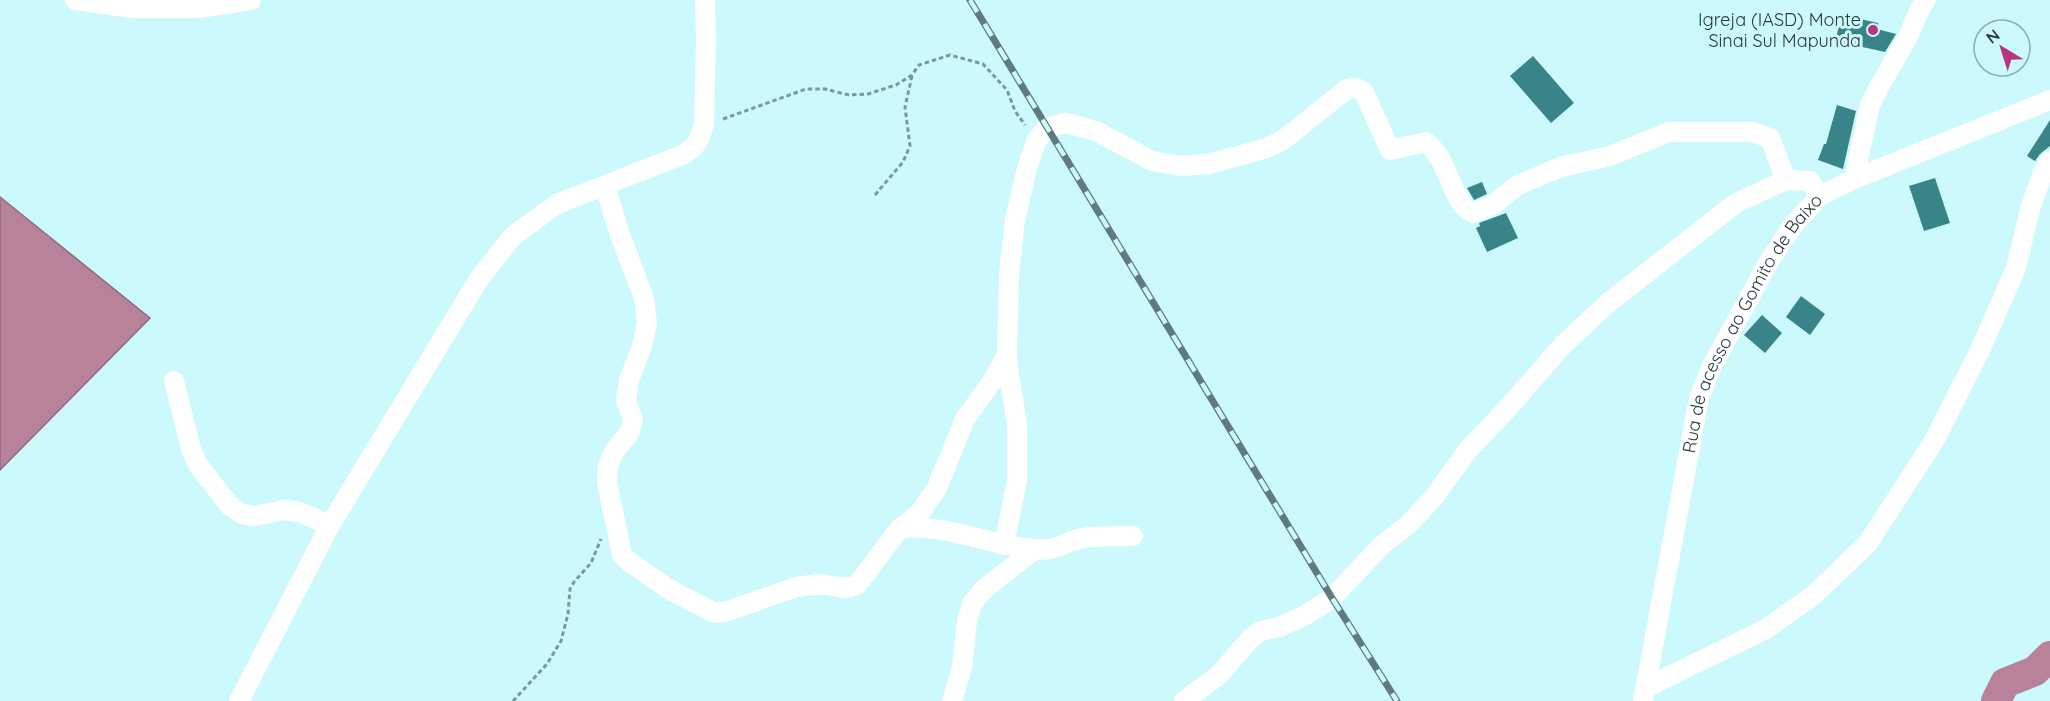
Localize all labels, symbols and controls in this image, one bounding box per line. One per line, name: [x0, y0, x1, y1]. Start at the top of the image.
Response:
place label: Igreja (IASD) Monte Sinai Sul Mapunda: [1698, 8, 1861, 52]
north arrow: [1972, 18, 2032, 78]
marker: Igreja (IASD) Monte Sinai Sul Mapunda: [1866, 23, 1880, 37]
text: N: [1982, 25, 2004, 48]
street label: Rua de acesso ao Gomito de Baixo: [1677, 189, 1827, 455]

